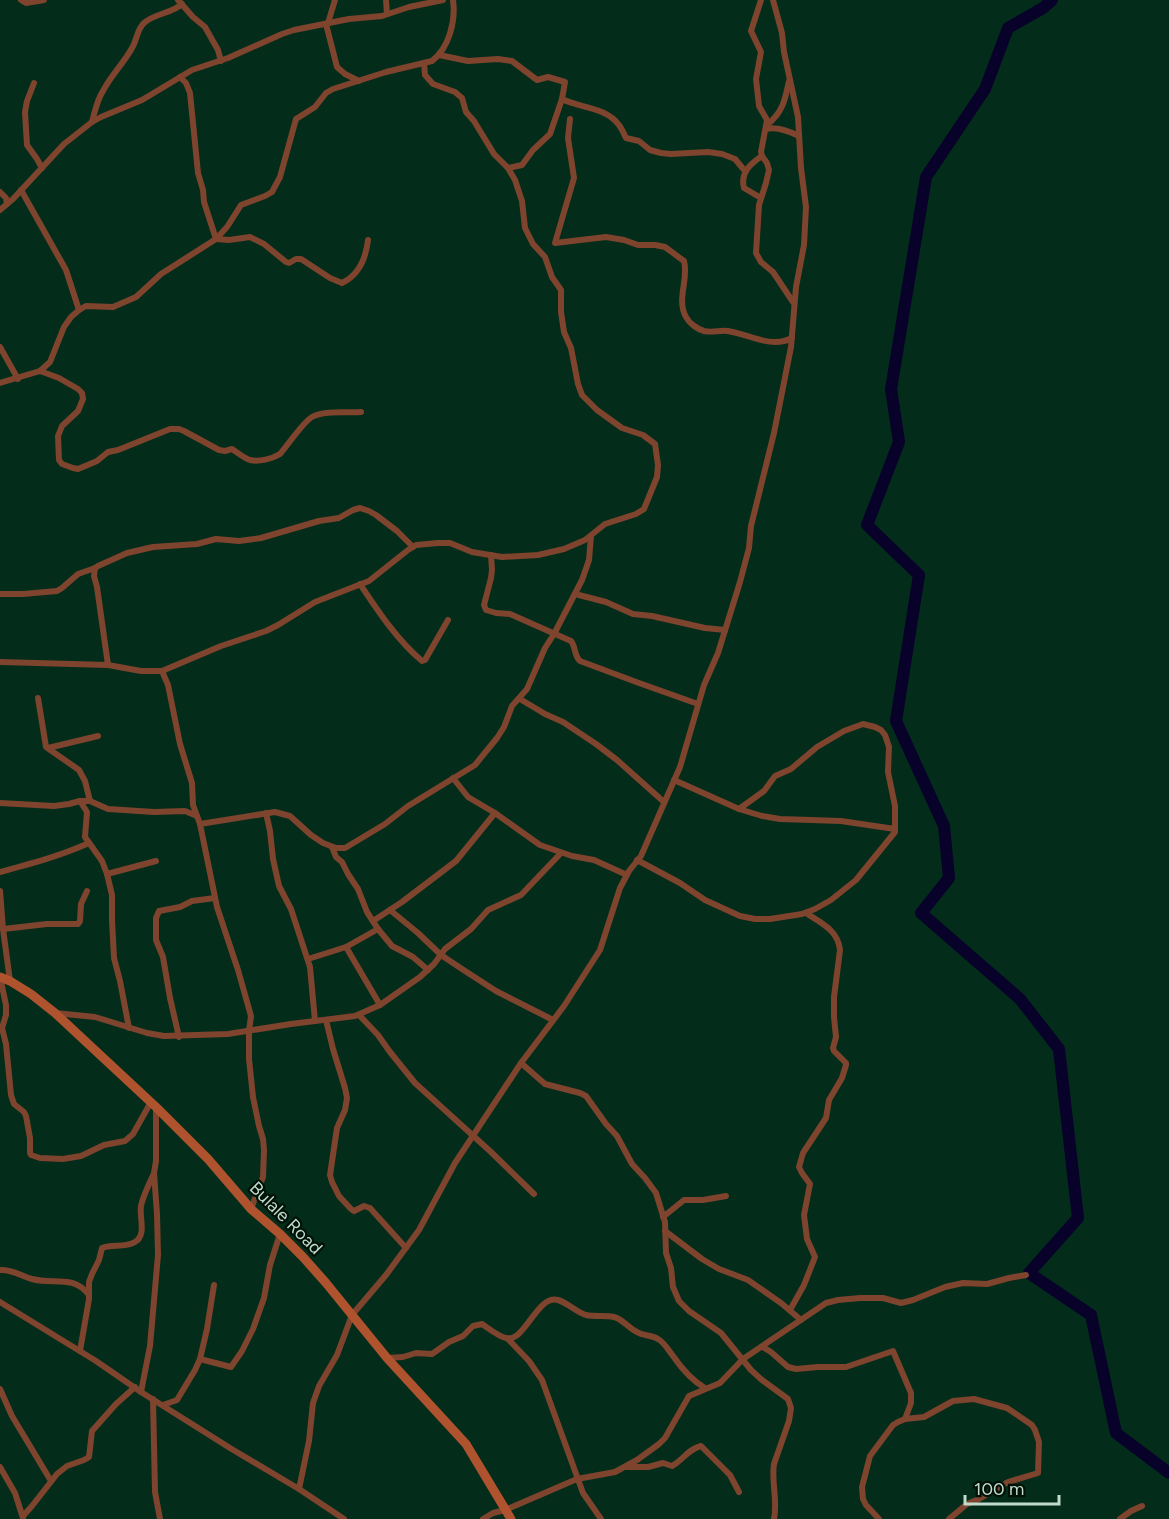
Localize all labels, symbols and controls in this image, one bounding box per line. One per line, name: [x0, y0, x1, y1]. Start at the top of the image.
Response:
street label: Bulale Road: [245, 1177, 327, 1259]
scale bar: [965, 1468, 1060, 1506]
text: 100 m: [974, 1478, 1024, 1500]

